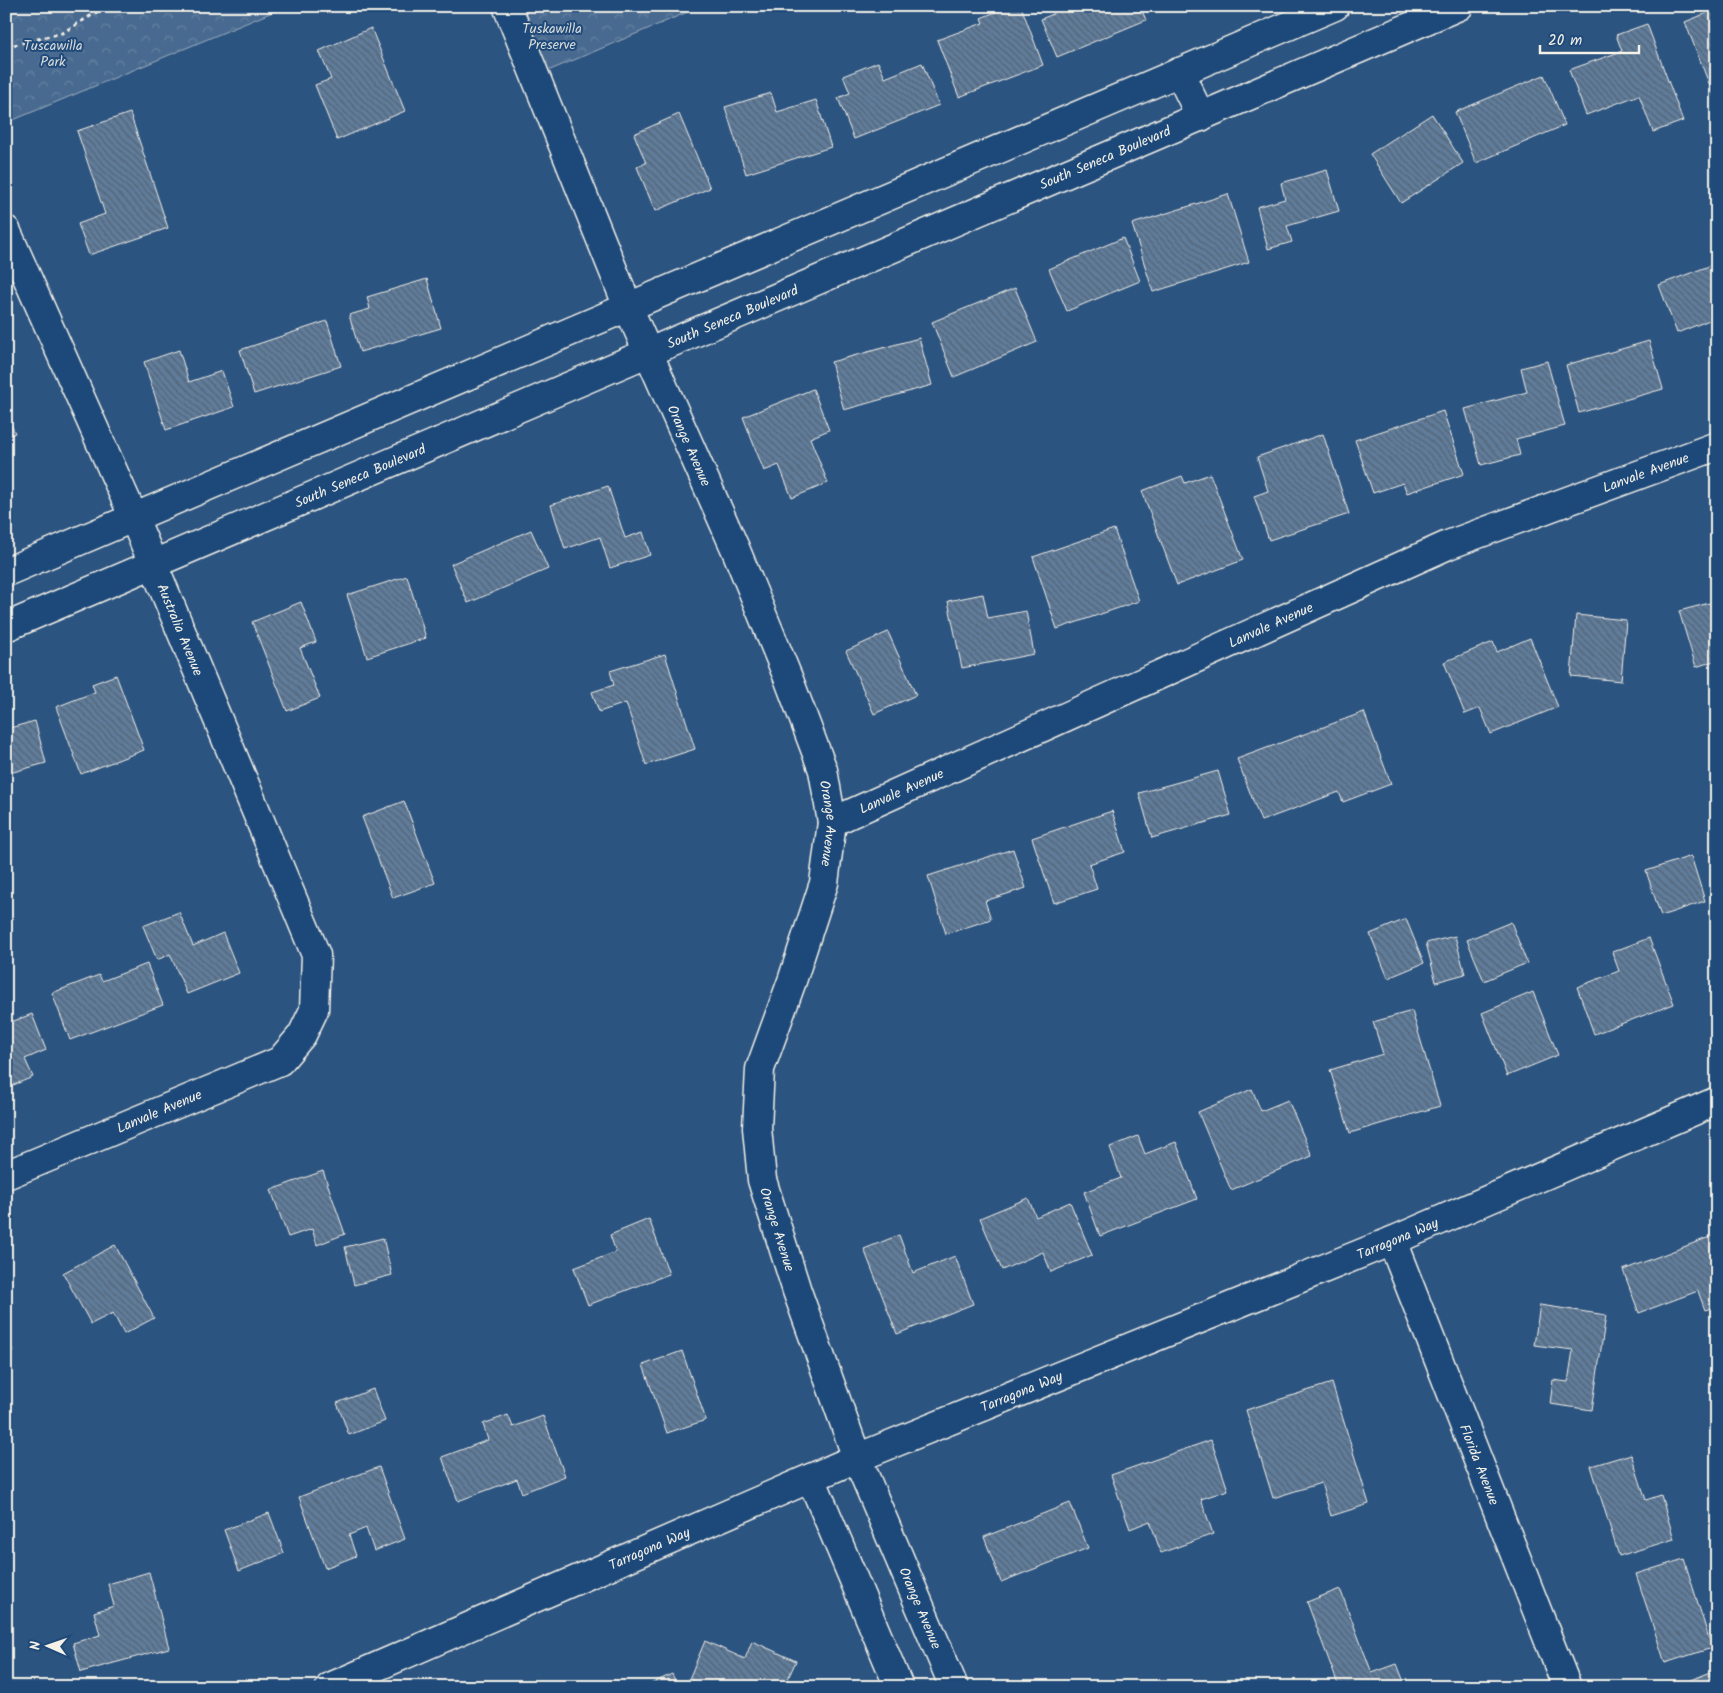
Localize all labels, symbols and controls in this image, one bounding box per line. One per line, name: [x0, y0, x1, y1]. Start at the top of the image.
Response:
park label: Tuskawilla Preserve: [522, 18, 582, 56]
scale bar: [1540, 22, 1639, 54]
text: 20 m: [1548, 29, 1582, 53]
park label: Tuscawilla Park: [23, 35, 83, 73]
street label: South Seneca Boulevard: [1036, 120, 1175, 196]
street label: South Seneca Boulevard: [664, 279, 803, 355]
street label: Orange Avenue: [661, 402, 717, 491]
street label: South Seneca Boulevard: [291, 438, 430, 514]
street label: Lanvale Avenue: [1600, 447, 1693, 499]
street label: Australia Avenue: [151, 580, 209, 680]
street label: Lanvale Avenue: [1225, 597, 1318, 654]
street label: Lanvale Avenue: [856, 763, 948, 820]
street label: Orange Avenue: [813, 779, 842, 868]
street label: Lanvale Avenue: [113, 1084, 206, 1140]
street label: Orange Avenue: [753, 1185, 800, 1275]
street label: Tarragona Way: [1354, 1212, 1443, 1266]
street label: Tarragona Way: [977, 1366, 1066, 1419]
street label: Florida Avenue: [1453, 1421, 1505, 1509]
street label: Tarragona Way: [605, 1522, 694, 1577]
street label: Orange Avenue: [892, 1564, 947, 1653]
north arrow: [22, 1620, 72, 1670]
text: N: [25, 1641, 47, 1650]

